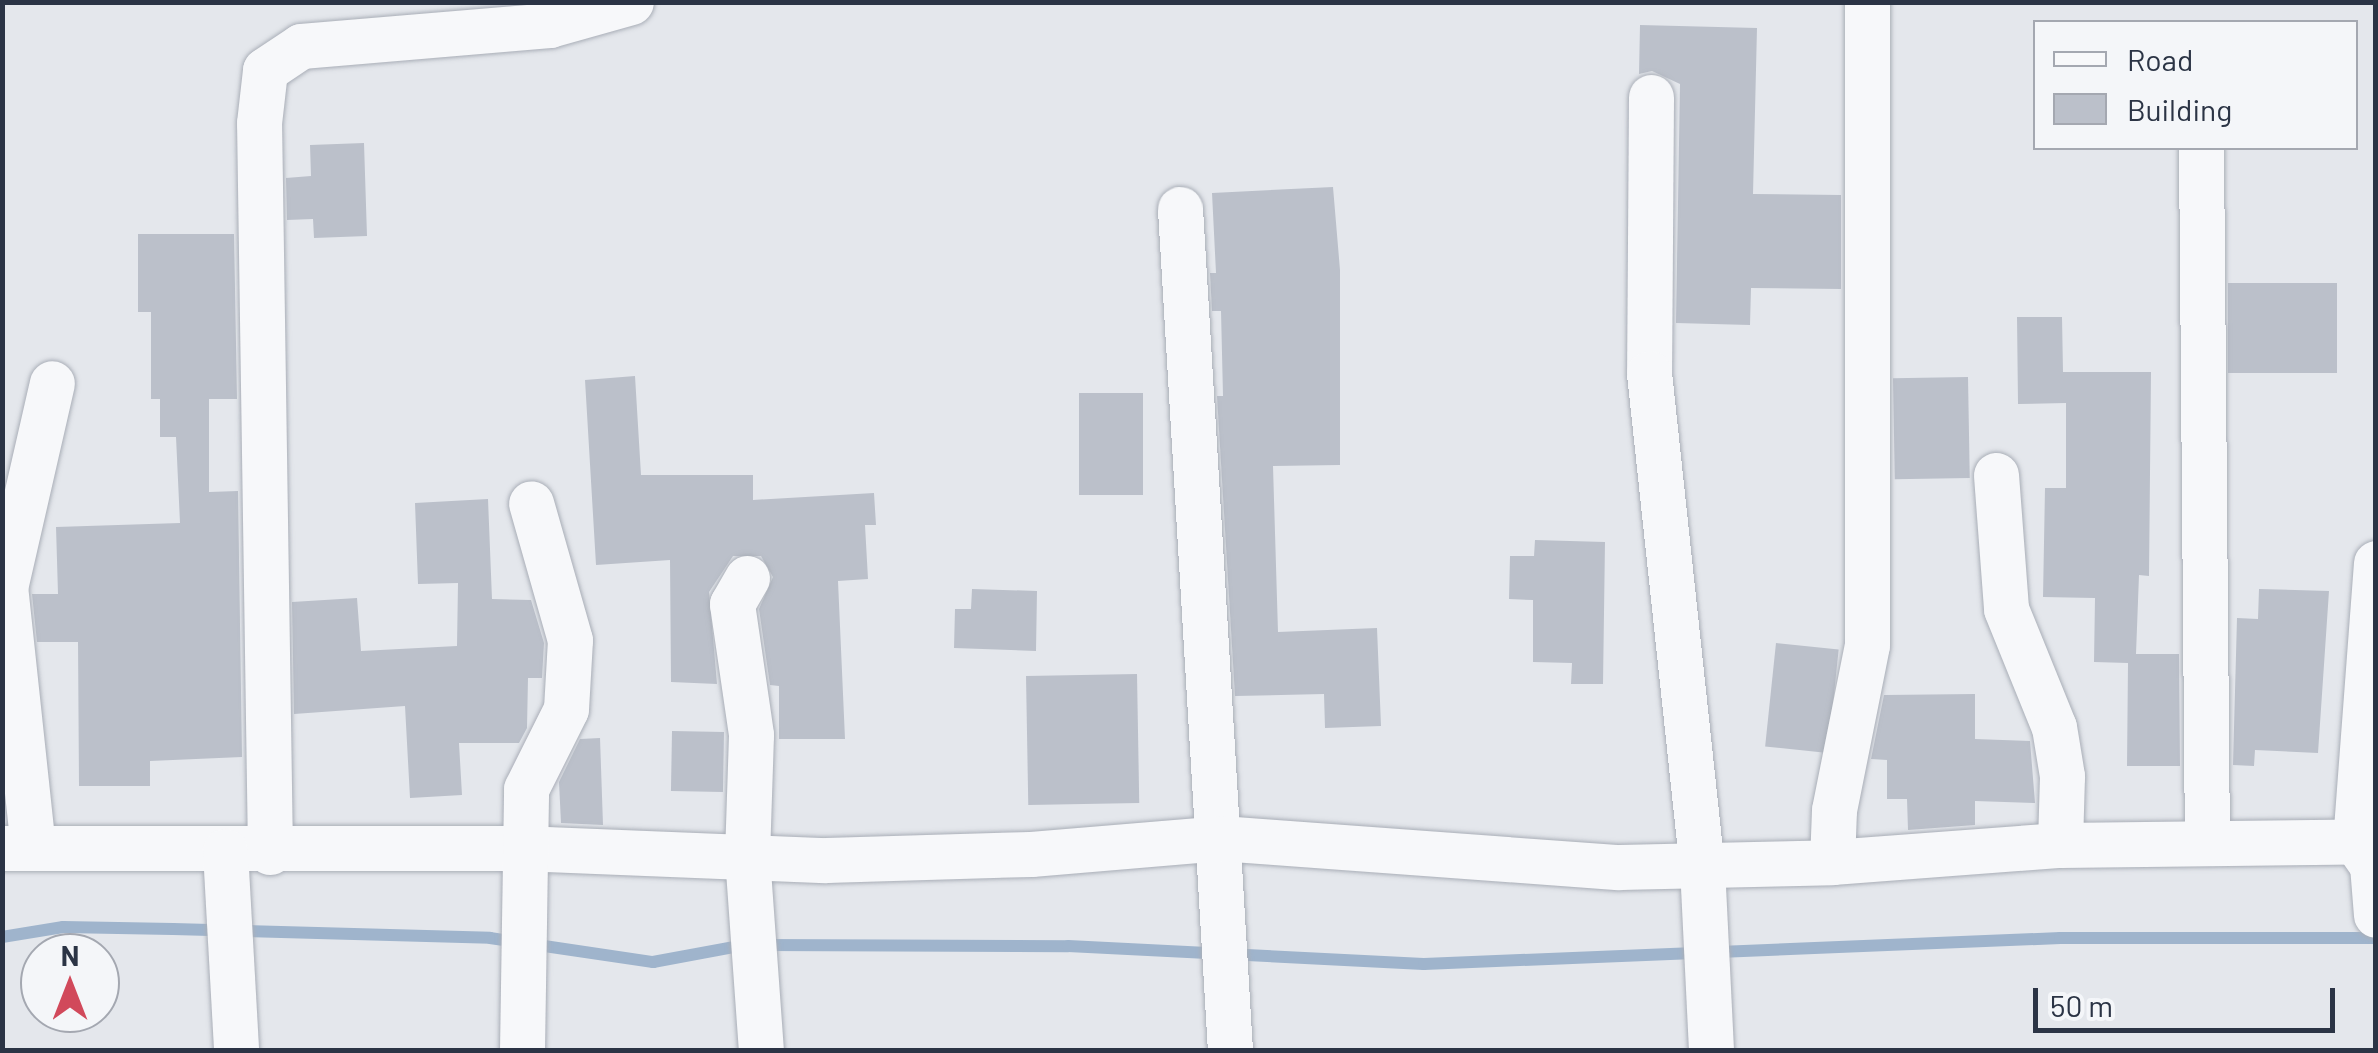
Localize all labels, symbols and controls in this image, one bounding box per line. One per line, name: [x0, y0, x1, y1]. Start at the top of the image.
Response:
legend: [2033, 20, 2358, 150]
text: Road: [2127, 41, 2193, 77]
text: Building: [2127, 91, 2232, 127]
north arrow: [20, 933, 120, 1033]
text: N: [61, 938, 79, 972]
scale bar: [2038, 968, 2340, 1030]
text: 50 m: [2050, 987, 2113, 1023]

